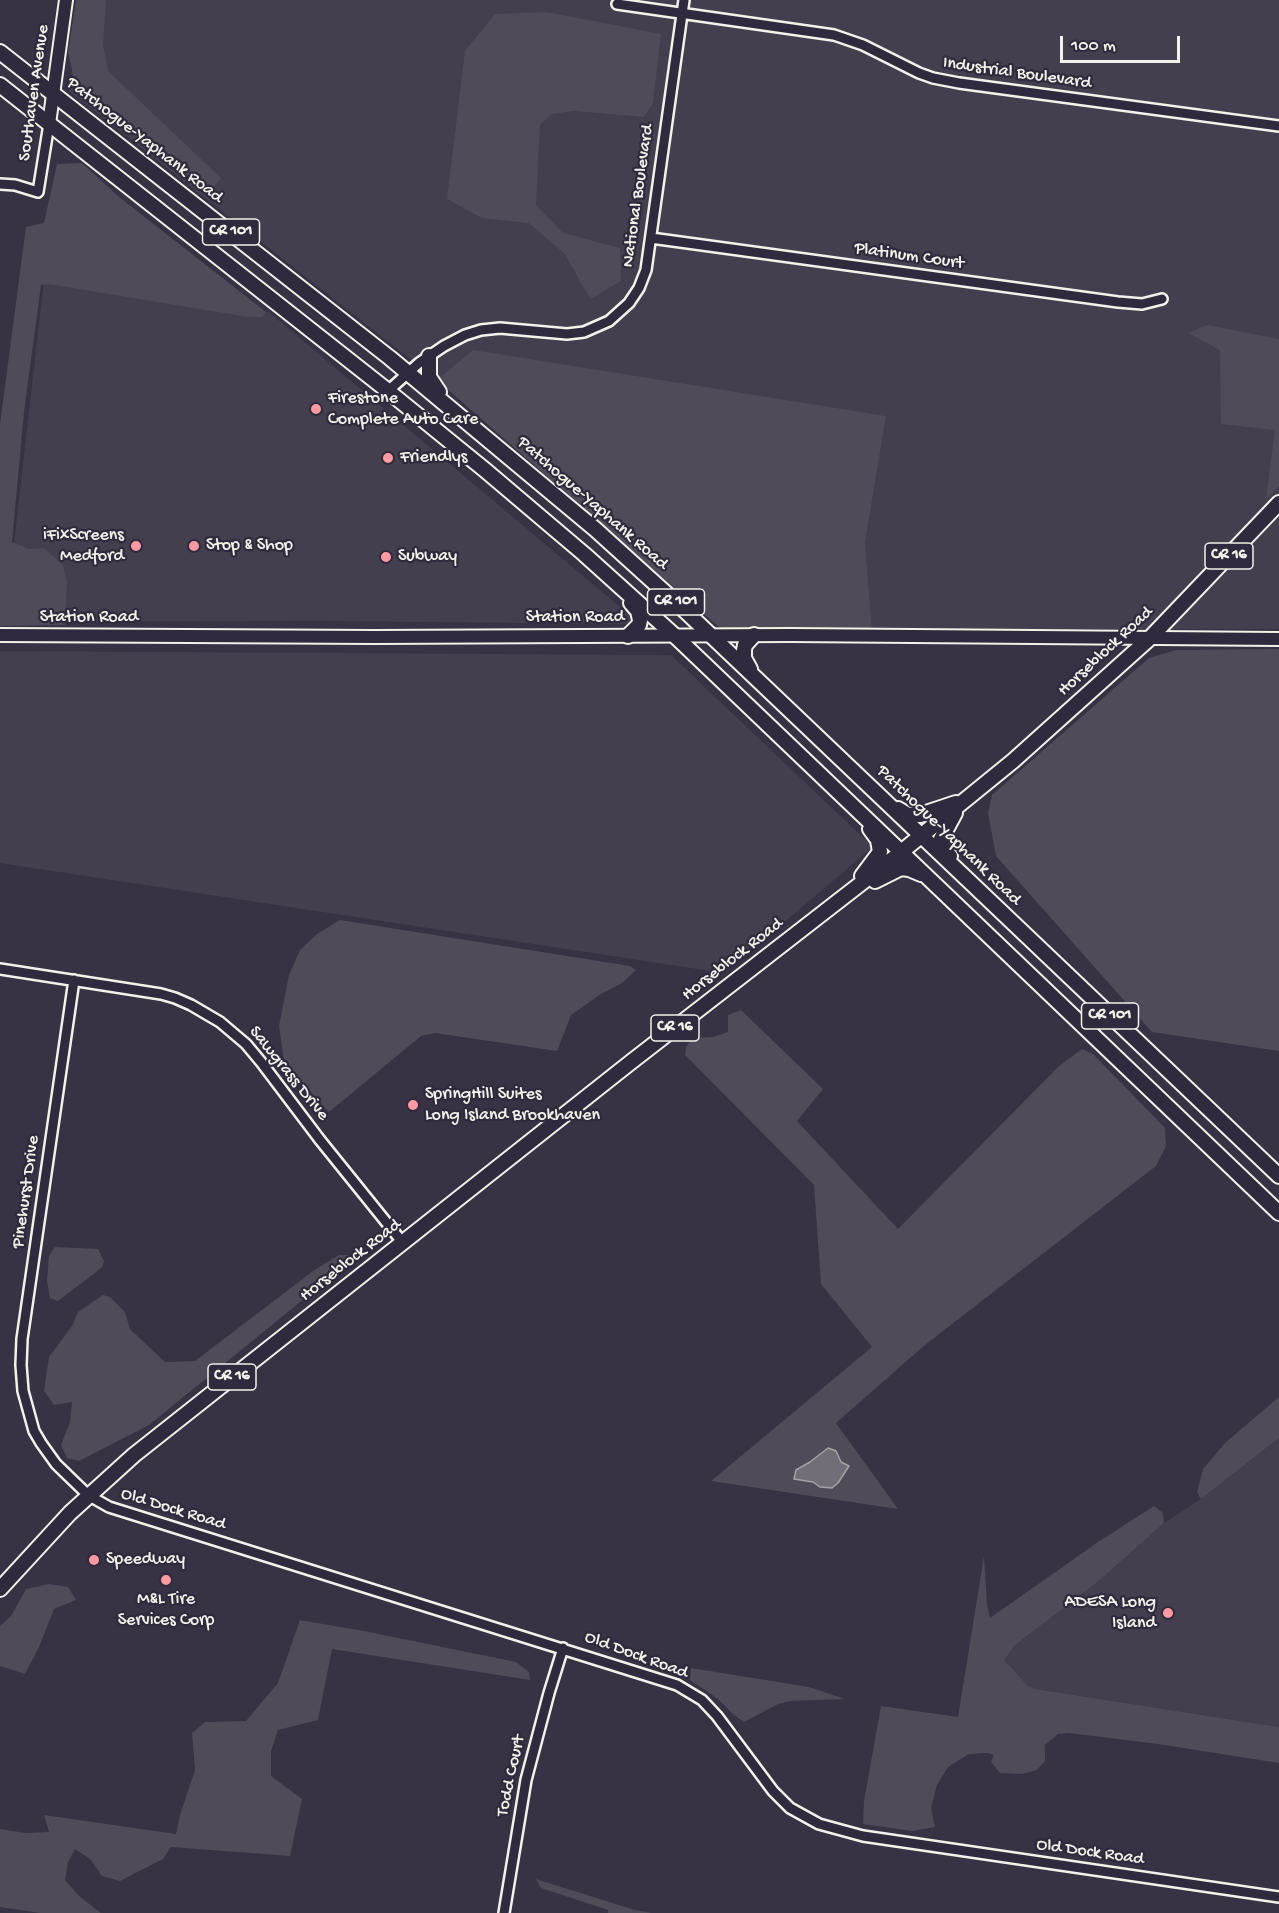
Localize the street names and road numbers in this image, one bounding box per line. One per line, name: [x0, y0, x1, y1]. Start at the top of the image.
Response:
street label: Southaven Avenue: [15, 24, 55, 162]
street label: Industrial Boulevard: [942, 53, 1092, 95]
street label: Patchogue-Yaphank Road: [61, 73, 227, 209]
street label: National Boulevard: [618, 123, 660, 269]
road number: CR 101: [202, 219, 260, 245]
street label: Platinum Court: [853, 239, 965, 275]
street label: Patchogue-Yaphank Road: [512, 433, 672, 575]
road number: CR 16: [1205, 543, 1253, 569]
road number: CR 101: [648, 589, 704, 615]
street label: Horseblock Road: [1054, 602, 1158, 702]
street label: Station Road: [40, 607, 138, 629]
street label: Station Road: [526, 607, 624, 629]
street label: Patchogue-Yaphank Road: [871, 761, 1025, 911]
street label: Horseblock Road: [678, 914, 788, 1006]
road number: CR 101: [1082, 1003, 1138, 1029]
road number: CR 16: [651, 1015, 699, 1041]
street label: Sawgrass Drive: [243, 1022, 333, 1126]
street label: Pinehurst Drive: [8, 1134, 46, 1250]
street label: Horseblock Road: [296, 1215, 406, 1307]
road number: CR 16: [208, 1364, 256, 1390]
street label: Old Dock Road: [118, 1484, 228, 1536]
street label: Old Dock Road: [581, 1627, 691, 1685]
street label: Todd Court: [493, 1733, 531, 1819]
street label: Old Dock Road: [1035, 1835, 1145, 1871]

